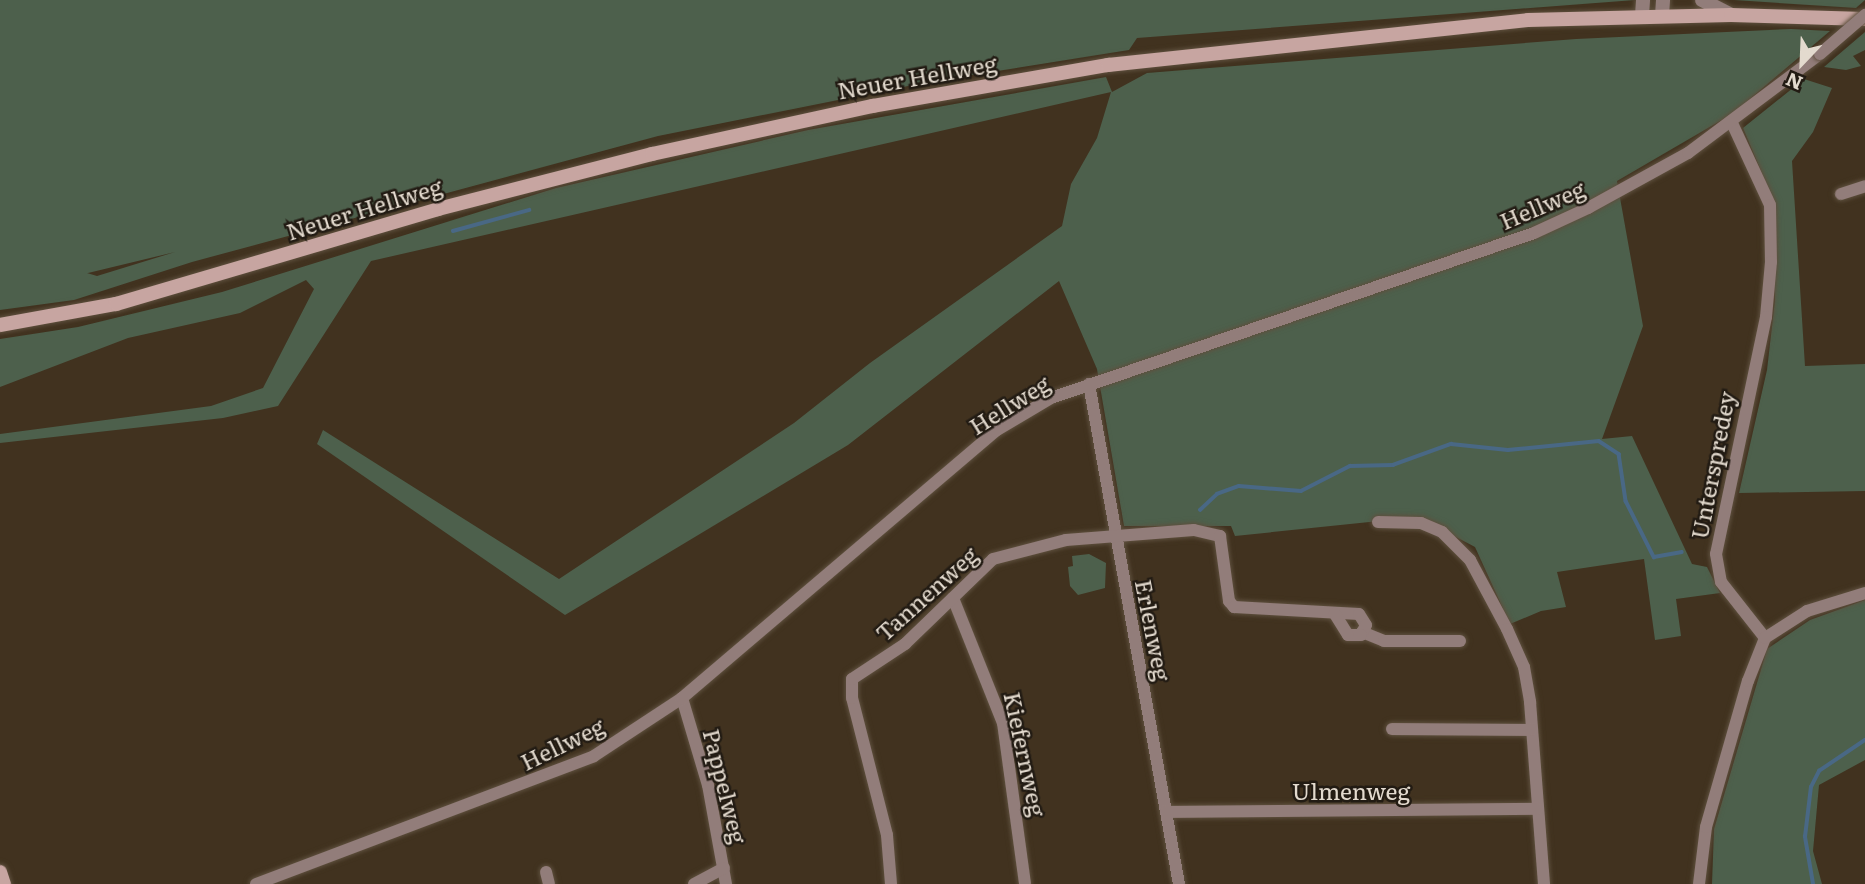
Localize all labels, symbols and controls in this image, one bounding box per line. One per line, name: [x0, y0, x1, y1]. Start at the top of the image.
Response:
north arrow: [1767, 28, 1837, 98]
street label: Neuer Hellweg: [835, 48, 999, 104]
text: N: [1781, 66, 1807, 98]
street label: Neuer Hellweg: [283, 171, 445, 245]
street label: Hellweg: [1495, 174, 1589, 234]
street label: Hellweg: [964, 368, 1054, 440]
street label: Unterspredey: [1684, 389, 1740, 541]
street label: Tannenweg: [869, 540, 983, 646]
street label: Erlenweg: [1131, 577, 1177, 683]
street label: Kiefernweg: [999, 689, 1053, 819]
street label: Hellweg: [516, 711, 608, 775]
street label: Pappelweg: [698, 726, 754, 846]
street label: Ulmenweg: [1292, 776, 1410, 804]

